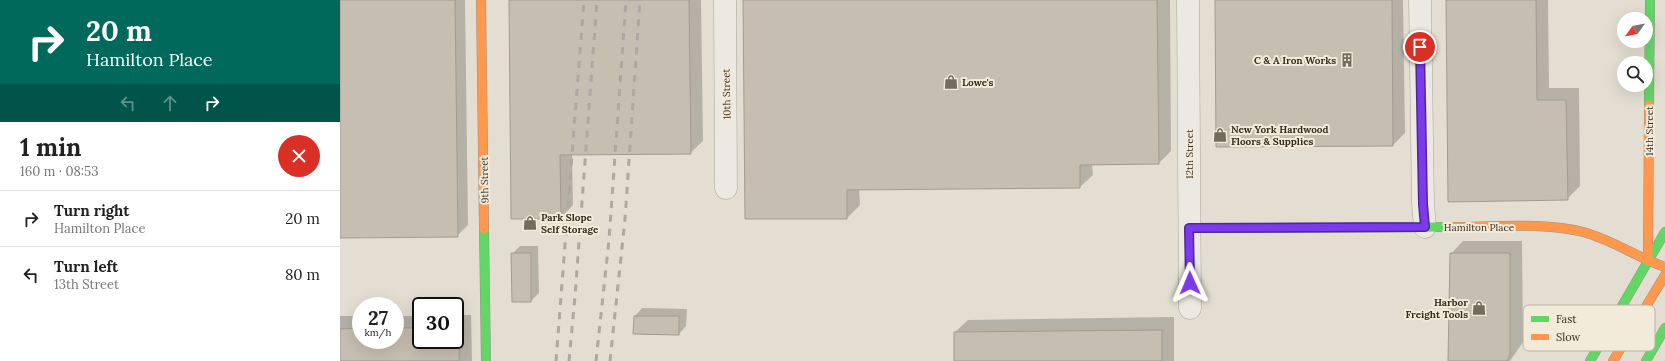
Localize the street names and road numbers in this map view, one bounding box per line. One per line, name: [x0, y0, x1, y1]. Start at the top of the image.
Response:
street label: 10th Street: [720, 68, 733, 119]
street label: 14th Street: [1643, 106, 1656, 156]
street label: 12th Street: [1183, 129, 1196, 179]
street label: 9th Street: [478, 156, 491, 203]
street label: Hamilton Place: [1444, 221, 1515, 234]

